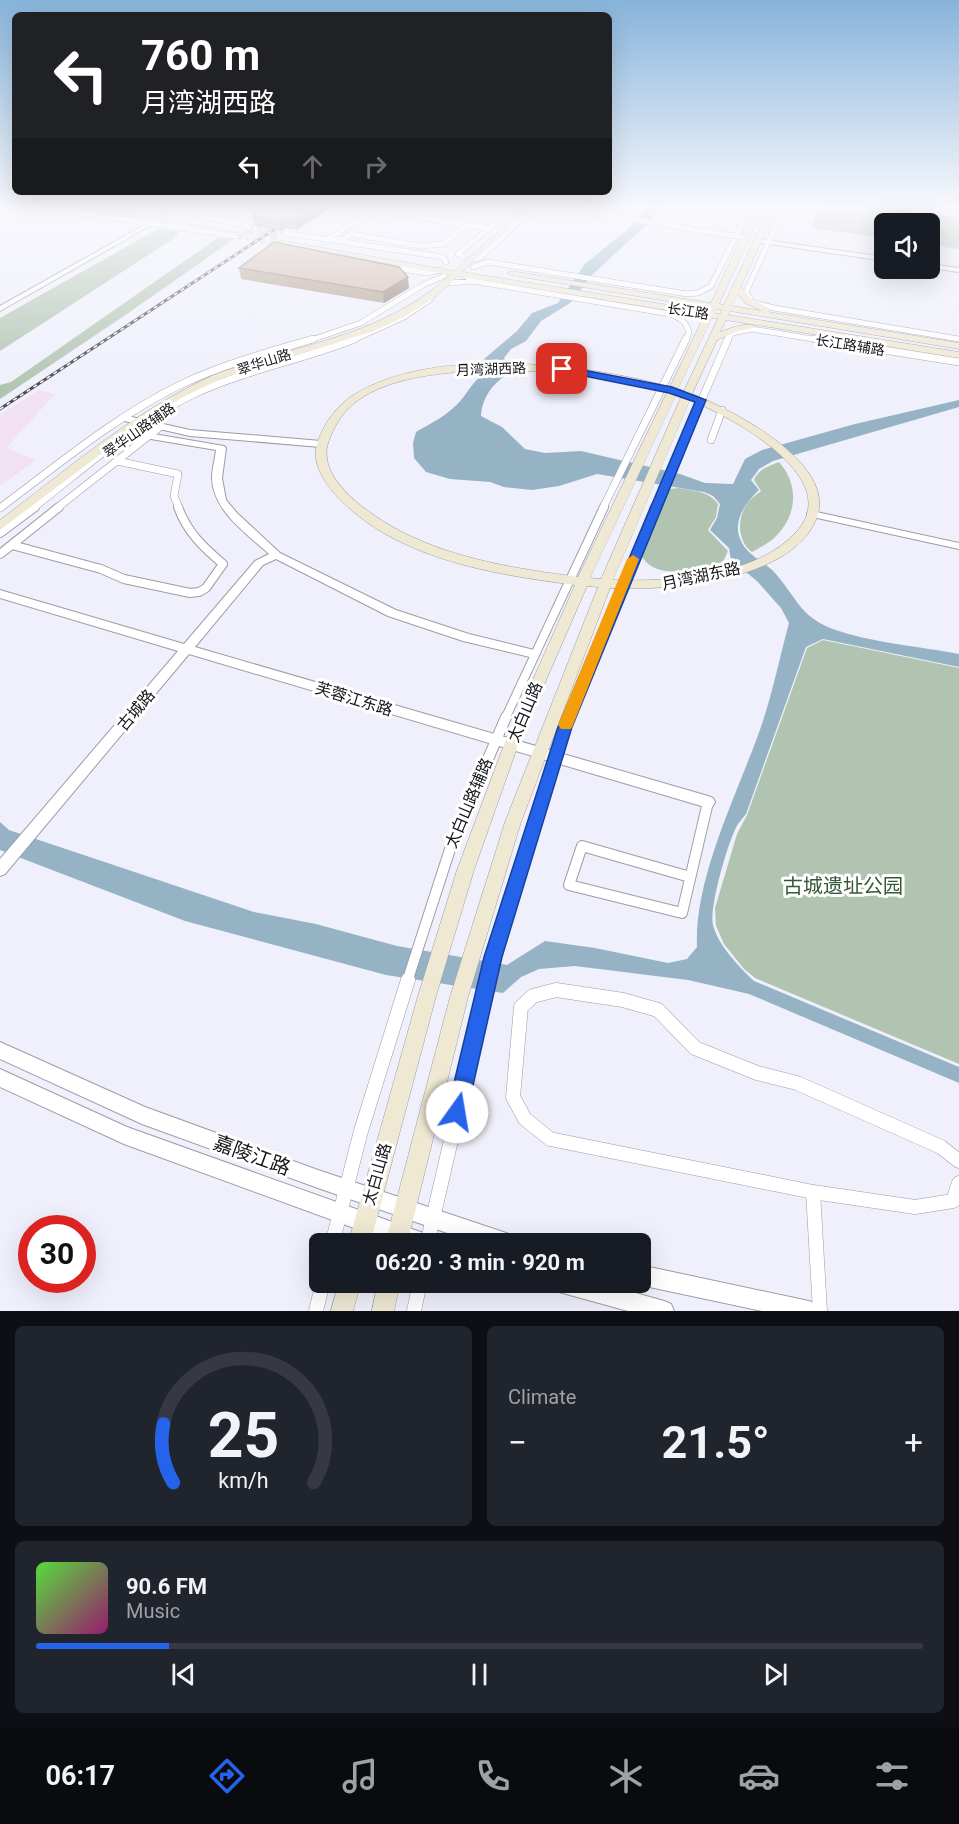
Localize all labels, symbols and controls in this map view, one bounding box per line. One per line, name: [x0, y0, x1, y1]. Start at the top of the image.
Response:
text: 760 m: [141, 31, 260, 80]
icon: left: [42, 36, 120, 114]
text: 月湾湖西路: [141, 87, 276, 119]
icon: left: [233, 150, 266, 183]
icon: ahead: [296, 150, 329, 183]
icon: right: [359, 150, 392, 183]
map controls: [874, 213, 940, 279]
button: sound: [874, 213, 940, 279]
street label: 长江路: [666, 300, 710, 322]
street label: 长江路辅路: [814, 332, 886, 358]
pin: [536, 343, 587, 394]
street label: 翠华山路: [235, 346, 293, 378]
icon: arrive: [545, 352, 578, 385]
street label: 月湾湖西路: [456, 360, 526, 378]
street label: 翠华山路辅路: [100, 399, 178, 461]
street label: 月湾湖东路: [660, 558, 742, 594]
street label: 芙蓉江东路: [313, 678, 395, 720]
street label: 太白山路: [504, 679, 546, 745]
street label: 古城路: [113, 686, 159, 734]
street label: 太白山路辅路: [441, 755, 497, 851]
park label: 古城遗址公园: [783, 874, 903, 898]
position arrow: [425, 1080, 489, 1144]
street label: 嘉陵江路: [210, 1130, 294, 1180]
street label: 太白山路: [359, 1141, 395, 1207]
speed limit sign: 30: [18, 1215, 96, 1293]
text: 06:20 · 3 min · 920 m: [375, 1250, 585, 1275]
text: Climate: [508, 1385, 576, 1409]
text: 25: [208, 1399, 279, 1472]
text: 21.5°: [662, 1416, 770, 1469]
text: −: [508, 1423, 527, 1462]
text: +: [904, 1423, 923, 1462]
text: km/h: [218, 1468, 269, 1493]
text: 90.6 FM: [126, 1574, 207, 1599]
text: Music: [126, 1599, 180, 1623]
icon: previous: [167, 1658, 200, 1691]
icon: pause: [463, 1658, 496, 1691]
icon: next: [759, 1658, 792, 1691]
icon: directions: [206, 1755, 248, 1797]
icon: music: [339, 1755, 381, 1797]
icon: phone: [472, 1755, 514, 1797]
icon: climate: [605, 1755, 647, 1797]
icon: car: [738, 1755, 780, 1797]
icon: filters: [871, 1755, 913, 1797]
text: 06:17: [46, 1760, 115, 1792]

